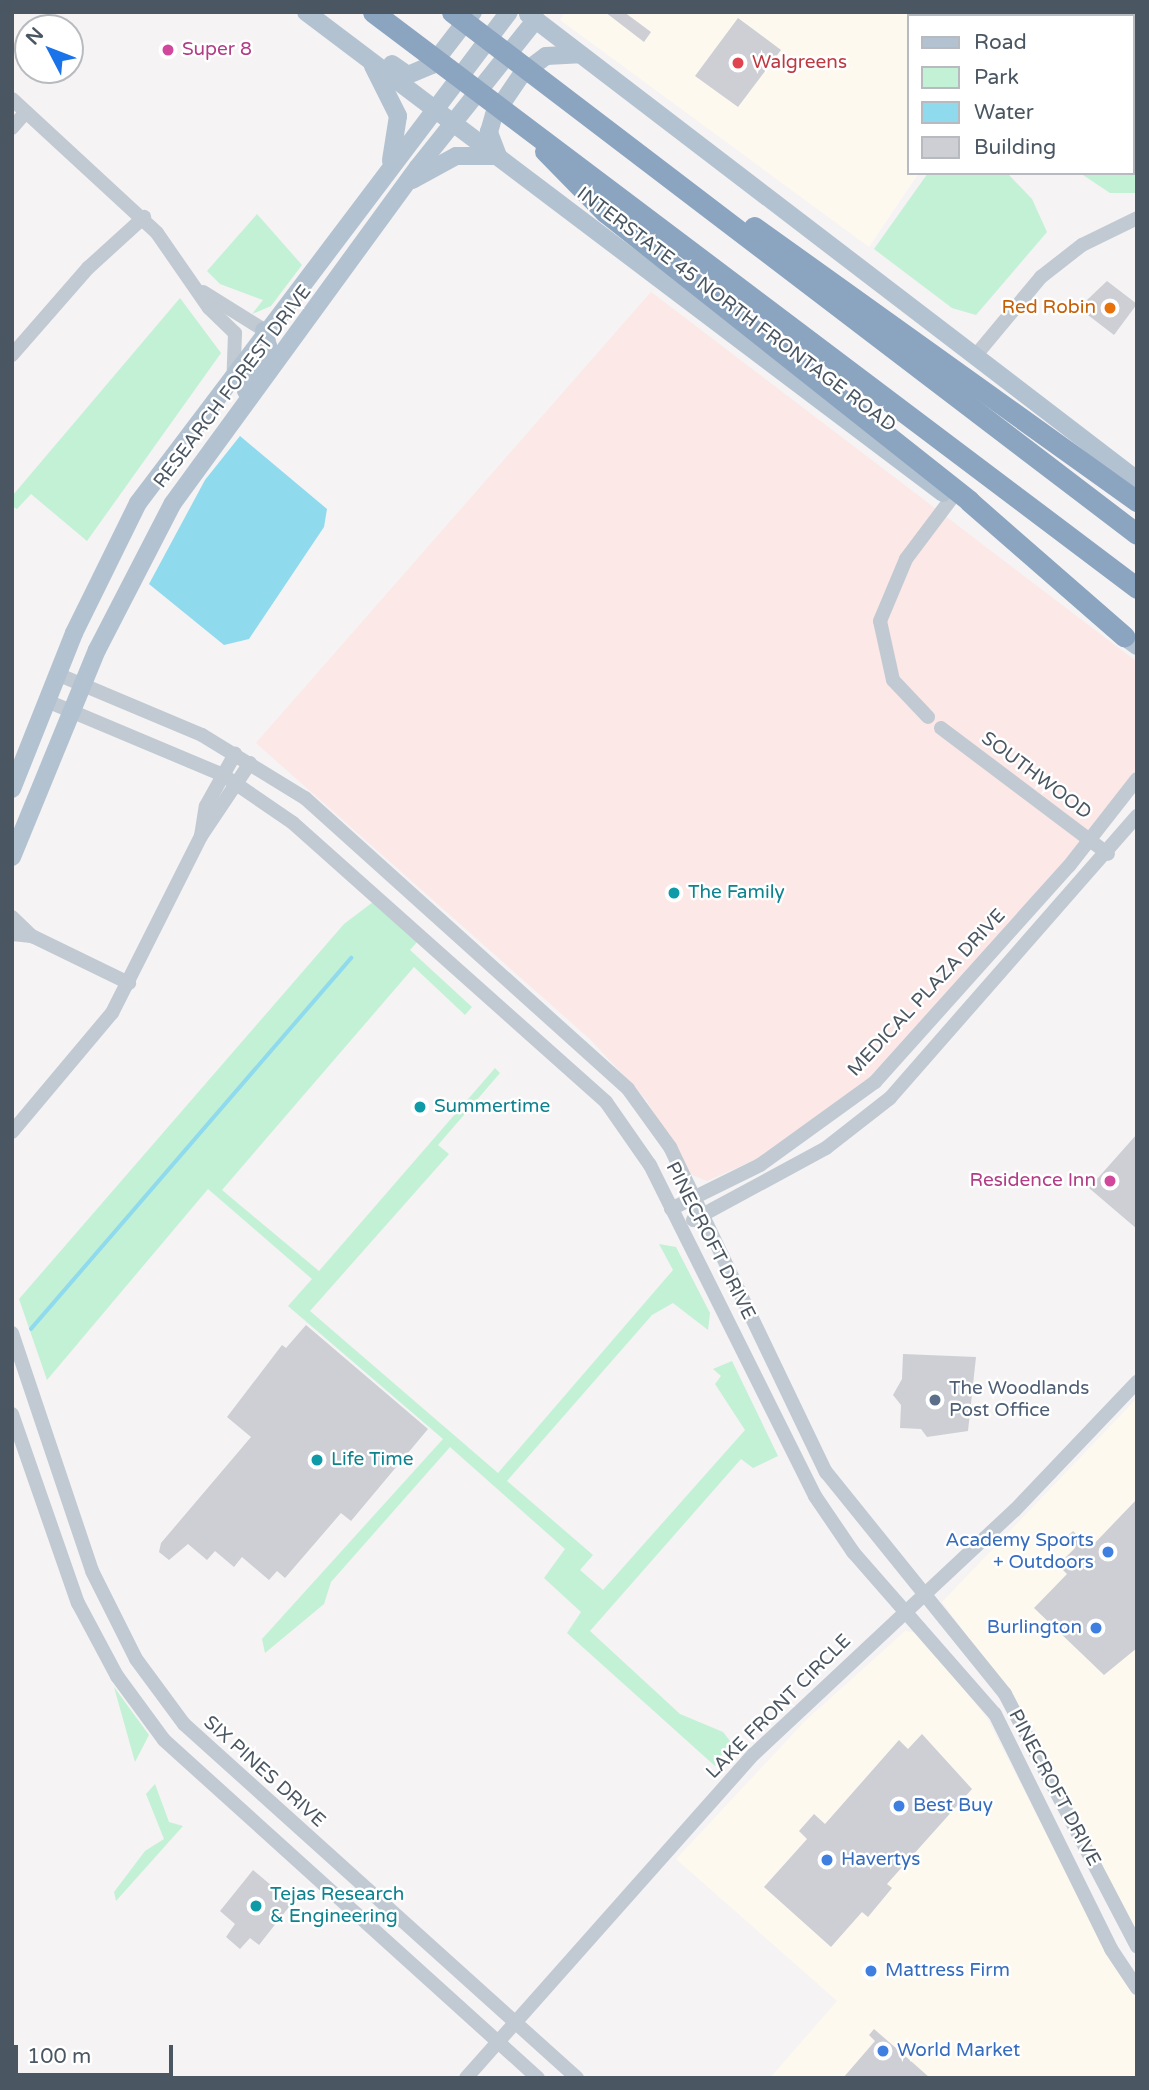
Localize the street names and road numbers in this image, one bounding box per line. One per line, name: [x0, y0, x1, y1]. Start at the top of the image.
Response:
street label: INTERSTATE 45 NORTH FRONTAGE ROAD: [572, 183, 900, 437]
street label: RESEARCH FOREST DRIVE: [149, 281, 317, 493]
street label: SOUTHWOOD: [977, 727, 1095, 825]
street label: MEDICAL PLAZA DRIVE: [843, 905, 1011, 1081]
street label: PINECROFT DRIVE: [660, 1158, 760, 1324]
street label: LAKE FRONT CIRCLE: [702, 1630, 856, 1784]
street label: PINECROFT DRIVE: [1003, 1706, 1105, 1870]
street label: SIX PINES DRIVE: [199, 1711, 329, 1833]

